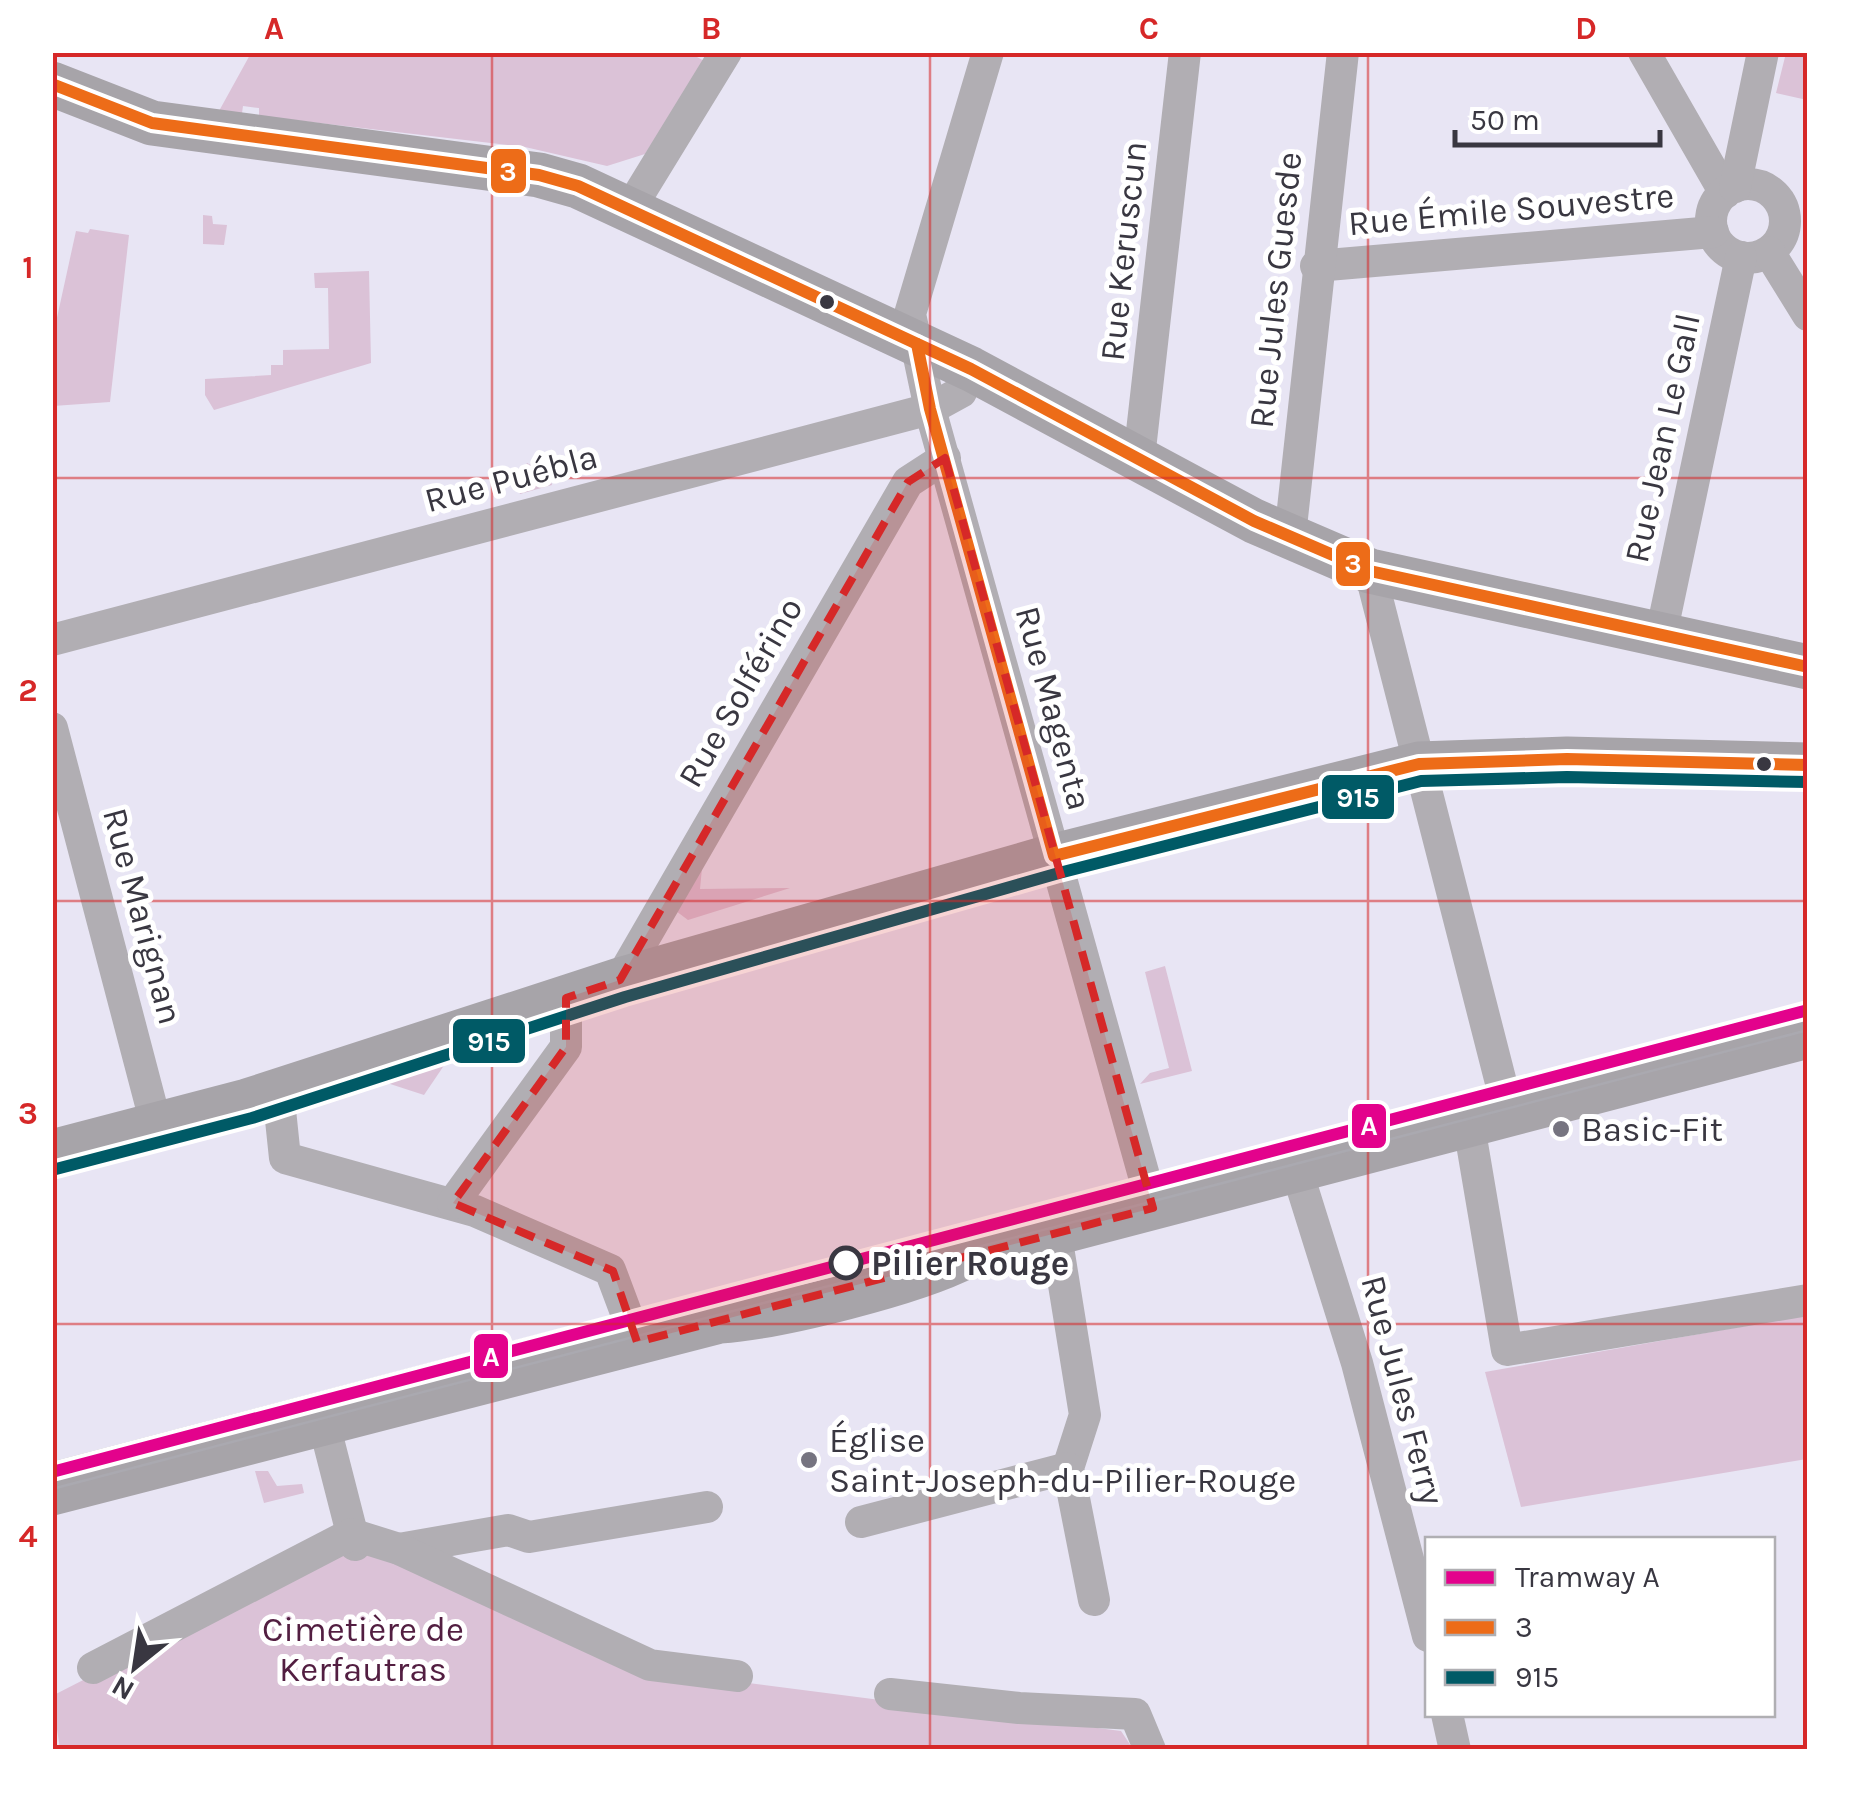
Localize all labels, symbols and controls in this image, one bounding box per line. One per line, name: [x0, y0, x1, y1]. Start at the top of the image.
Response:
text: A: [264, 10, 284, 47]
text: B: [701, 10, 721, 47]
text: C: [1139, 10, 1159, 47]
text: D: [1575, 10, 1597, 47]
scale bar: [1455, 85, 1660, 147]
text: 50 m: [1470, 102, 1540, 138]
street label: Rue Keruscun: [1092, 139, 1155, 363]
line badge: 3: [489, 147, 528, 195]
street label: Rue Jules Guesde: [1241, 150, 1310, 430]
text: 3: [499, 155, 517, 188]
street label: Rue Émile Souvestre: [1346, 175, 1676, 244]
text: 1: [22, 249, 34, 286]
unlabelled marker: [817, 292, 837, 312]
street label: Rue Jean Le Gall: [1616, 310, 1709, 566]
street label: Rue Puébla: [420, 436, 602, 521]
line badge: 3: [1334, 540, 1372, 588]
text: 3: [1344, 547, 1362, 580]
street label: Rue Solférino: [670, 590, 811, 794]
street label: Rue Magenta: [1007, 602, 1100, 814]
text: 2: [18, 672, 38, 709]
unlabelled marker: [1754, 754, 1774, 774]
line badge: 915: [1320, 773, 1396, 821]
text: 915: [1336, 781, 1380, 814]
street label: Rue Marignan: [94, 804, 191, 1029]
line badge: 915: [451, 1017, 527, 1065]
text: 915: [467, 1025, 511, 1058]
text: 3: [18, 1095, 38, 1132]
line badge: A: [1350, 1102, 1388, 1150]
text: A: [1360, 1109, 1378, 1142]
place label: Basic-Fit: [1581, 1109, 1723, 1150]
marker: Basic-Fit: [1550, 1118, 1572, 1140]
place label: Pilier Rouge: [871, 1243, 1069, 1285]
marker: Pilier Rouge: [830, 1247, 862, 1279]
street label: Rue Jules Ferry: [1352, 1271, 1453, 1509]
line badge: A: [472, 1332, 510, 1380]
text: A: [482, 1340, 500, 1373]
place label: Église Saint-Joseph-du-Pilier-Rouge: [829, 1420, 1296, 1501]
marker: Église Saint-Joseph-du-Pilier-Rouge: [798, 1449, 820, 1471]
text: 4: [18, 1518, 38, 1555]
legend: [1425, 1537, 1775, 1717]
text: Tramway A: [1515, 1559, 1660, 1595]
park label: Cimetière de Kerfautras: [262, 1609, 464, 1690]
text: 3: [1515, 1609, 1533, 1645]
north arrow: [85, 1617, 185, 1717]
text: 915: [1515, 1659, 1559, 1695]
text: N: [106, 1669, 140, 1708]

